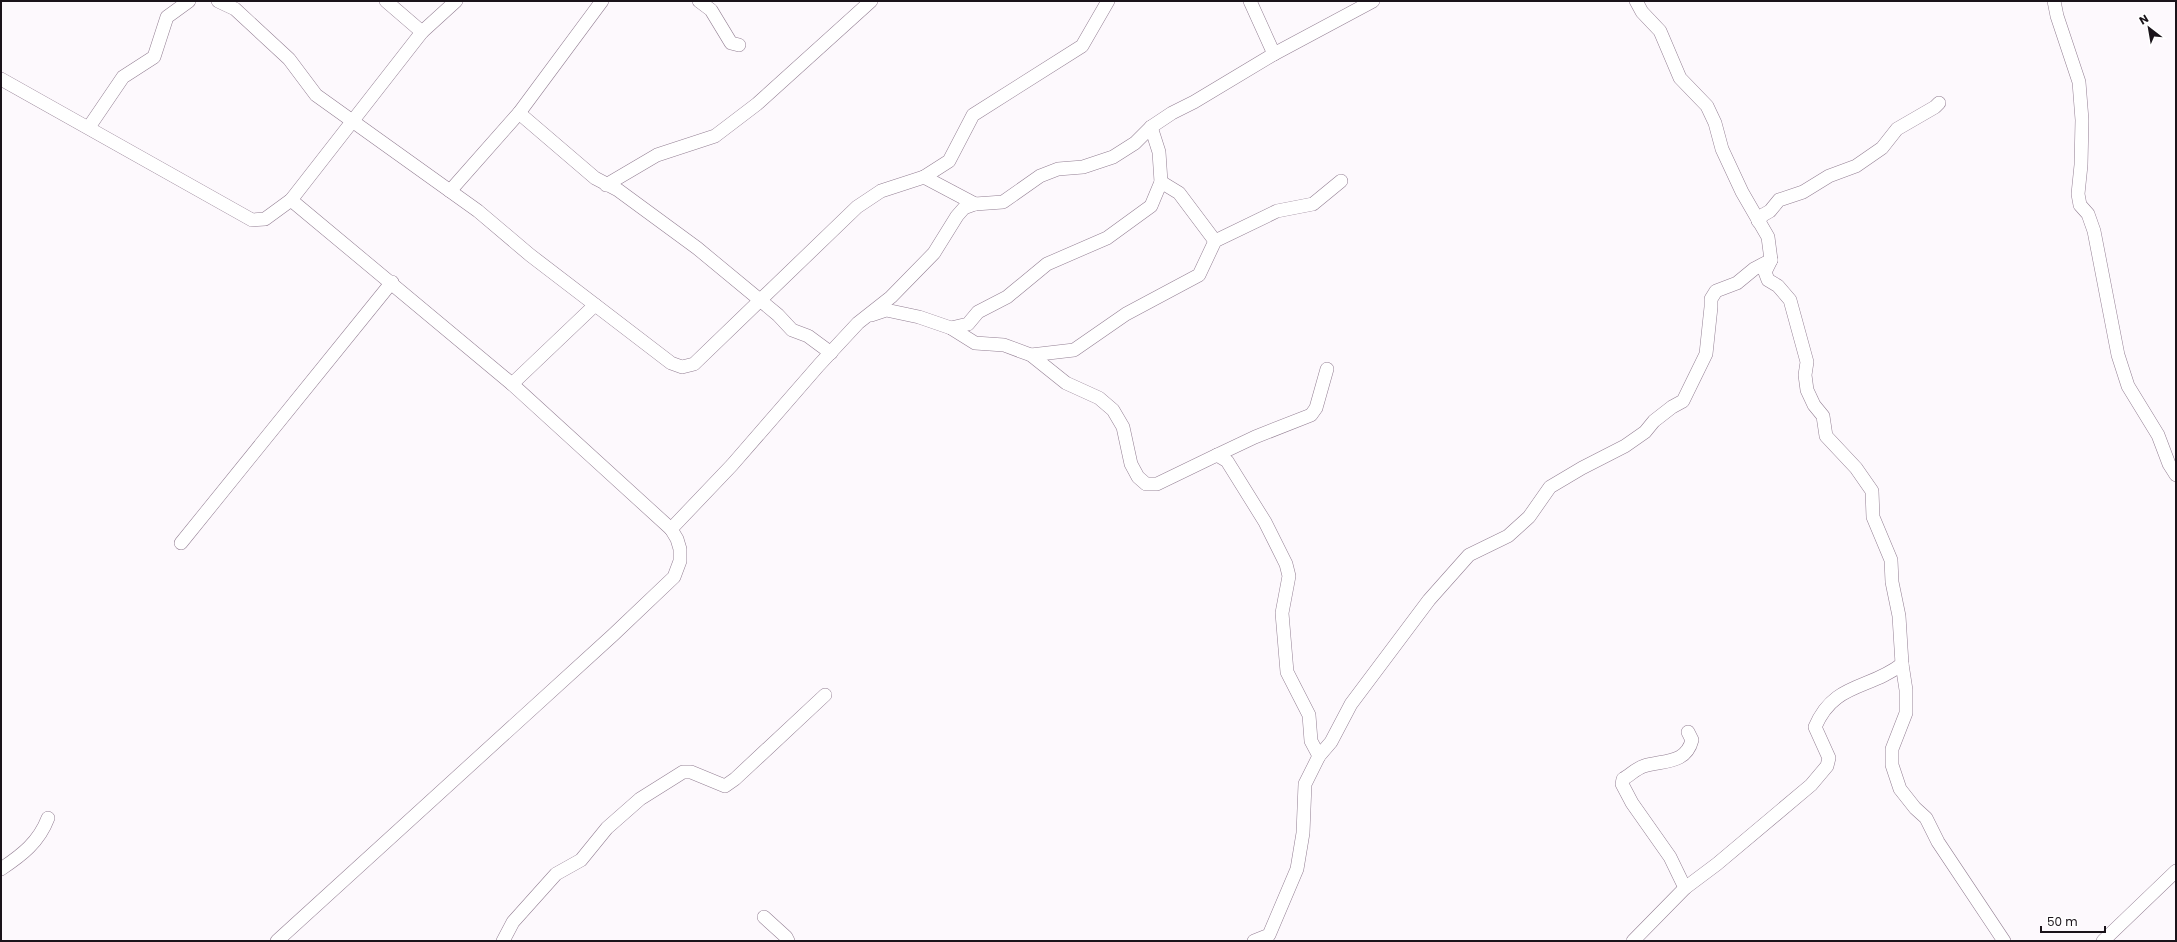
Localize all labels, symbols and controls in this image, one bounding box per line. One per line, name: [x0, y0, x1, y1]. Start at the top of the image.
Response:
north arrow: [2129, 8, 2169, 48]
text: N: [2136, 10, 2152, 28]
scale bar: [2041, 908, 2105, 934]
text: 50 m: [2047, 913, 2078, 930]

